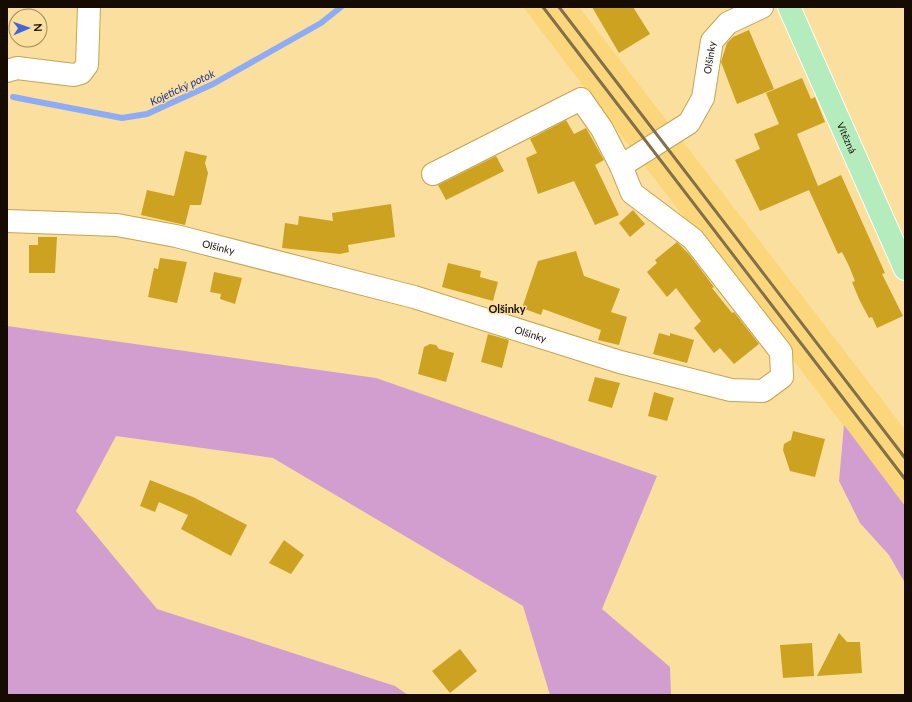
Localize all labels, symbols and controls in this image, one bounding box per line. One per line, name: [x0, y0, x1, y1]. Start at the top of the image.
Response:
north arrow: [8, 8, 48, 48]
text: N: [32, 23, 45, 32]
street label: Olšinky: [701, 40, 718, 75]
water label: Kojetický potok: [147, 66, 217, 108]
street label: Vítězná: [835, 120, 859, 155]
street label: Olšinky: [201, 237, 237, 257]
district label: Olšinky: [488, 302, 526, 315]
street label: Olšinky: [513, 323, 549, 345]

